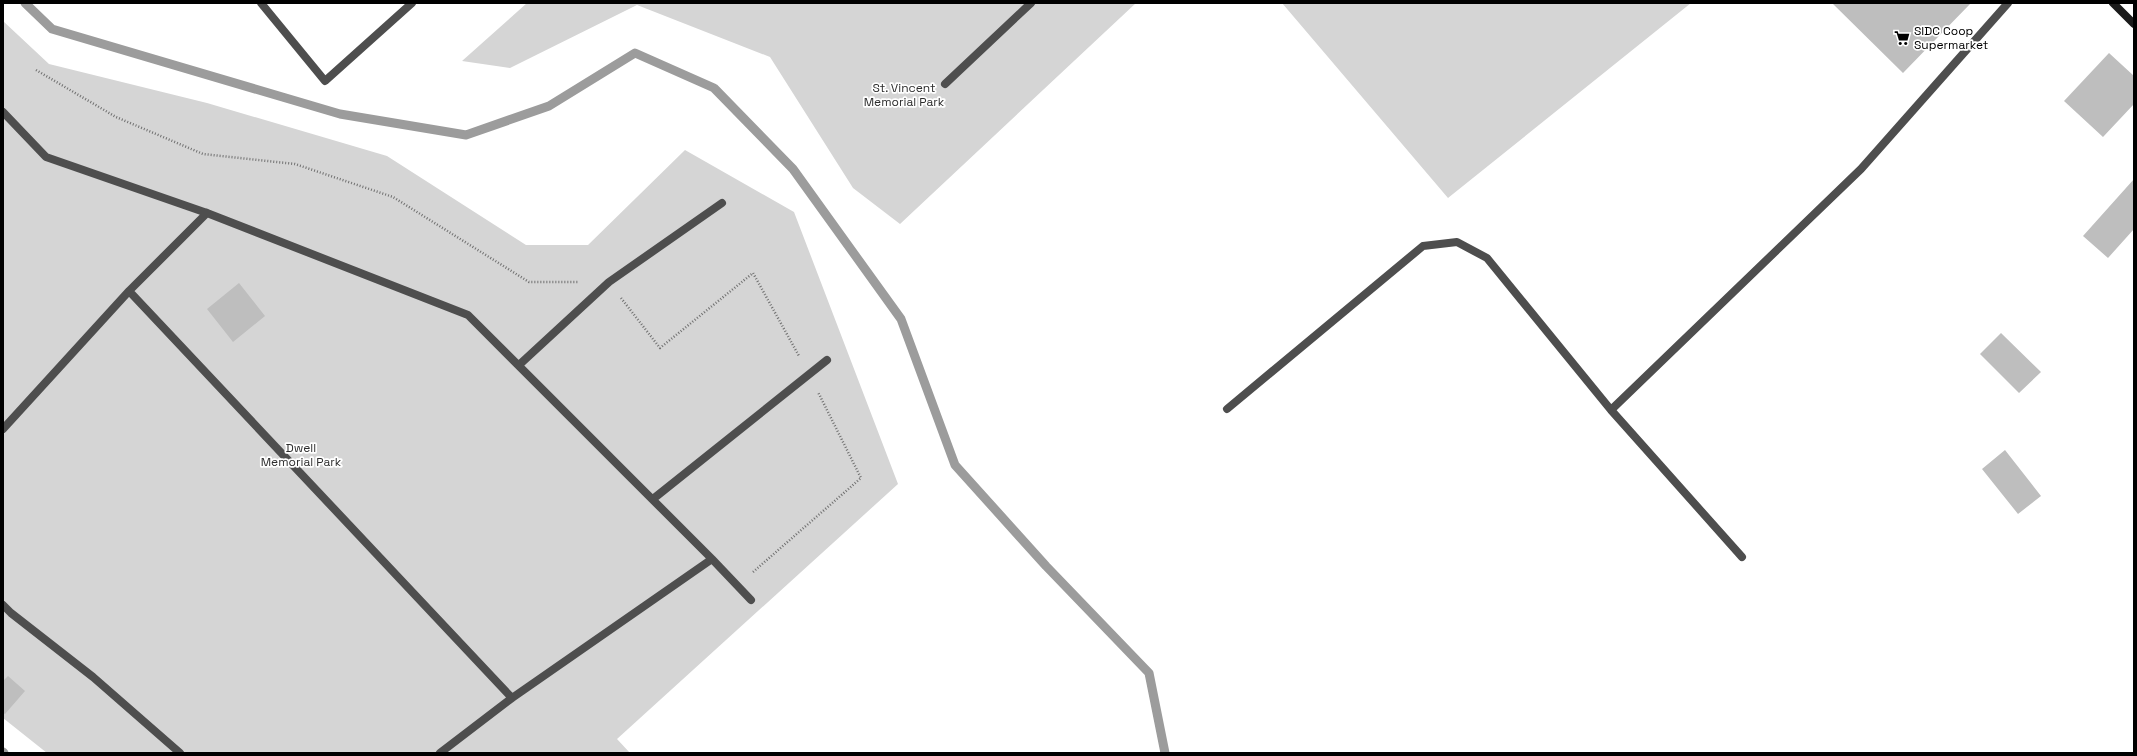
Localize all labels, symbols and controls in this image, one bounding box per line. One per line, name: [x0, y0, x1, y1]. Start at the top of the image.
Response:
place label: SIDC Coop Supermarket: [1914, 23, 1988, 53]
supermarket icon: SIDC Coop Supermarket: [1893, 29, 1911, 47]
park label: St. Vincent Memorial Park: [864, 80, 945, 110]
park label: Dwell Memorial Park: [261, 440, 342, 470]

